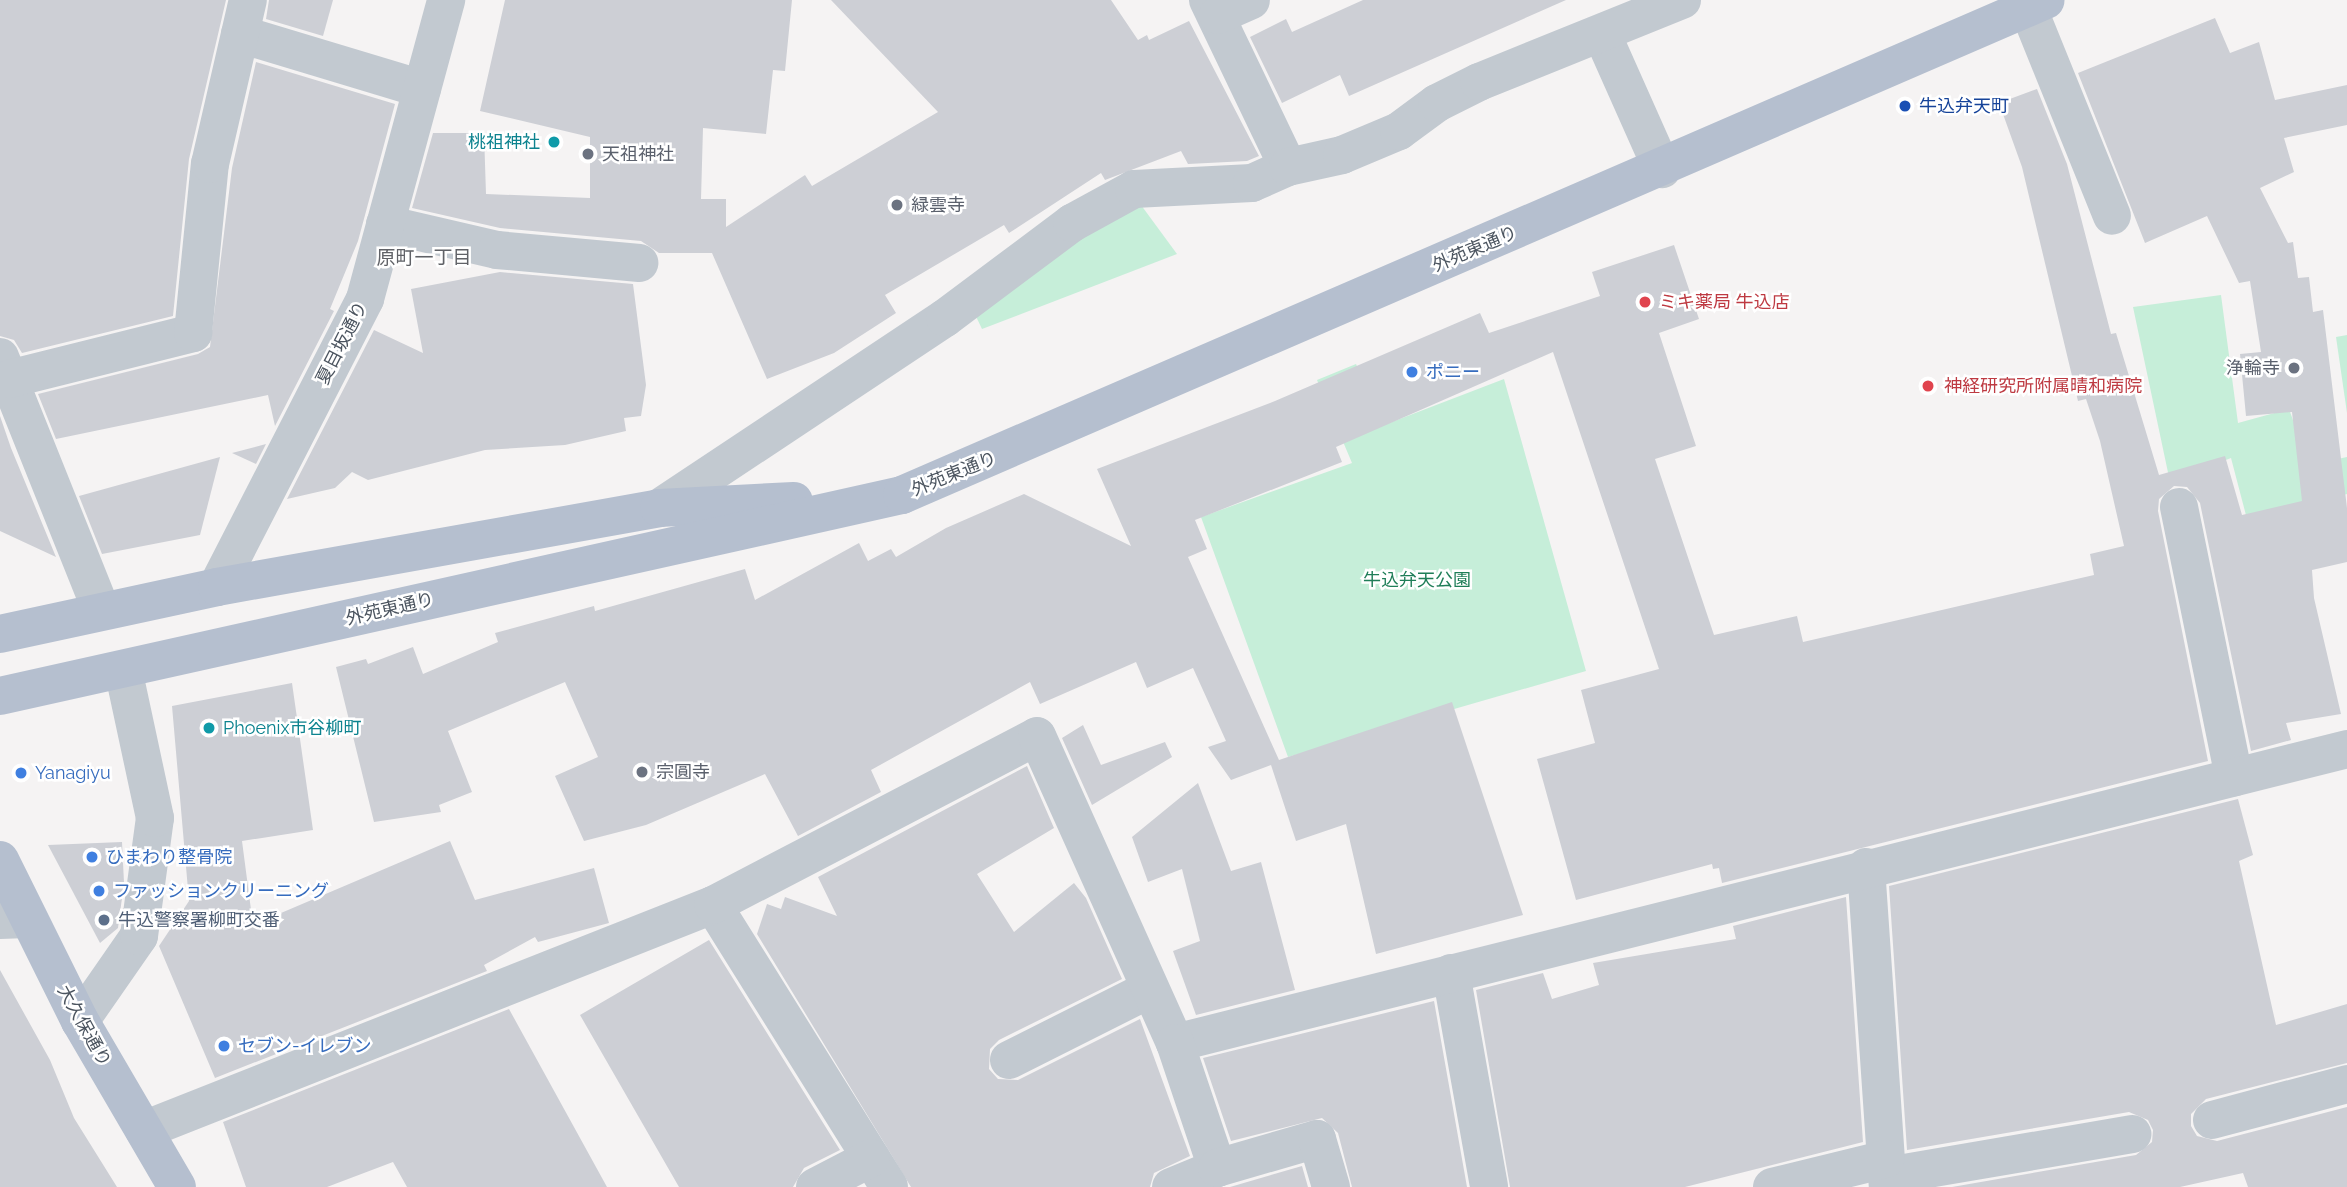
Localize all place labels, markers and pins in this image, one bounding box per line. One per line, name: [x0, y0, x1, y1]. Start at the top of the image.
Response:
place label: 牛込弁天町: [1919, 95, 2009, 117]
marker: 牛込弁天町: [1897, 98, 1913, 114]
place label: 桃祖神社: [468, 131, 540, 153]
marker: 桃祖神社: [546, 134, 562, 150]
place label: 天祖神社: [602, 143, 674, 165]
marker: 天祖神社: [580, 146, 596, 162]
place label: 緑雲寺: [911, 194, 965, 216]
marker: 緑雲寺: [889, 197, 905, 213]
place label: ミキ薬局 牛込店: [1659, 291, 1790, 313]
marker: ミキ薬局 牛込店: [1637, 294, 1653, 310]
place label: 浄輪寺: [2226, 357, 2280, 379]
marker: 浄輪寺: [2286, 360, 2302, 376]
place label: ポニー: [1426, 361, 1480, 383]
marker: ポニー: [1404, 364, 1420, 380]
place label: 神経研究所附属晴和病院: [1944, 375, 2142, 397]
marker: 神経研究所附属晴和病院: [1918, 376, 1938, 396]
place label: Phoenix市谷柳町: [223, 717, 361, 739]
marker: Phoenix市谷柳町: [201, 720, 217, 736]
place label: 宗圓寺: [656, 761, 710, 783]
place label: Yanagiyu: [35, 762, 111, 784]
marker: 宗圓寺: [634, 764, 650, 780]
marker: Yanagiyu: [13, 765, 29, 781]
place label: ひまわり整骨院: [106, 846, 232, 868]
marker: ひまわり整骨院: [84, 849, 100, 865]
place label: ファッションクリーニング: [113, 880, 329, 902]
marker: ファッションクリーニング: [91, 883, 107, 899]
place label: 牛込警察署柳町交番: [118, 909, 280, 931]
marker: 牛込警察署柳町交番: [96, 912, 112, 928]
place label: セブン-イレブン: [238, 1035, 372, 1057]
marker: セブン-イレブン: [216, 1038, 232, 1054]

